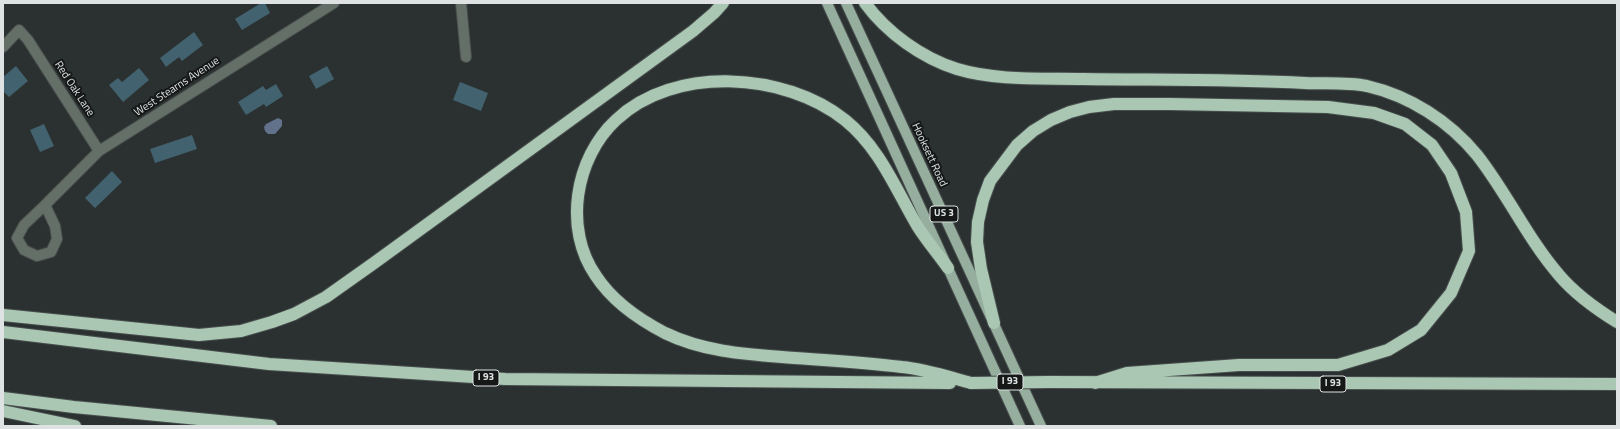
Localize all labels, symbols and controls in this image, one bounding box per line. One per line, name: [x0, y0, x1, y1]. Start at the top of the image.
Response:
street label: West Stearns Avenue: [132, 55, 222, 119]
street label: Red Oak Lane: [51, 59, 97, 119]
street label: Hooksett Road: [908, 121, 950, 189]
road number: US 3: [930, 206, 958, 222]
road number: I 93: [473, 370, 499, 386]
road number: I 93: [997, 374, 1023, 390]
road number: I 93: [1320, 376, 1346, 392]

